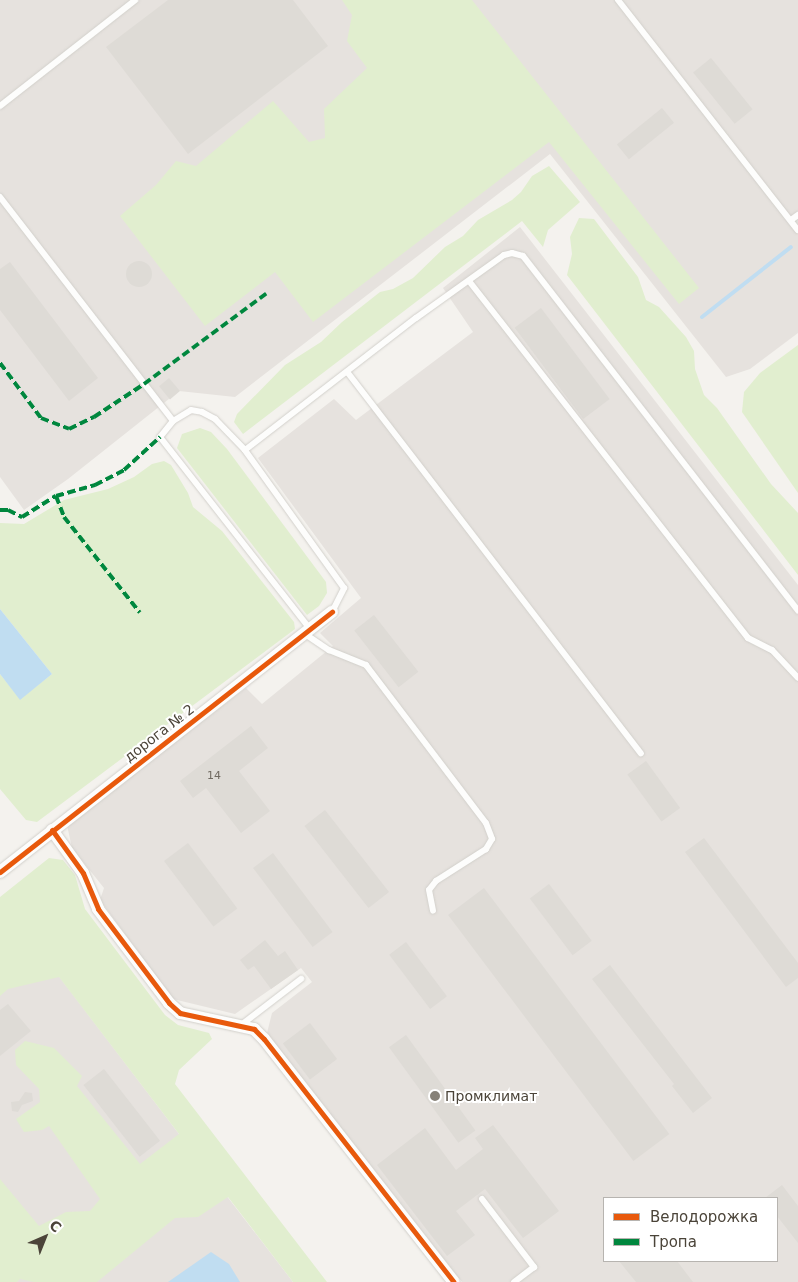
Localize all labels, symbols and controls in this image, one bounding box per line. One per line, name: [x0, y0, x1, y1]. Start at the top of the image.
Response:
street label: дорога № 2: [121, 701, 197, 765]
house number: 14: [207, 769, 221, 783]
place label: Промклимат: [445, 1088, 537, 1104]
marker: Промклимат: [429, 1090, 441, 1102]
legend: [603, 1197, 778, 1262]
text: Велодорожка: [650, 1208, 758, 1226]
north arrow: [20, 1212, 70, 1262]
text: С: [46, 1217, 65, 1236]
text: Тропа: [650, 1233, 697, 1251]

